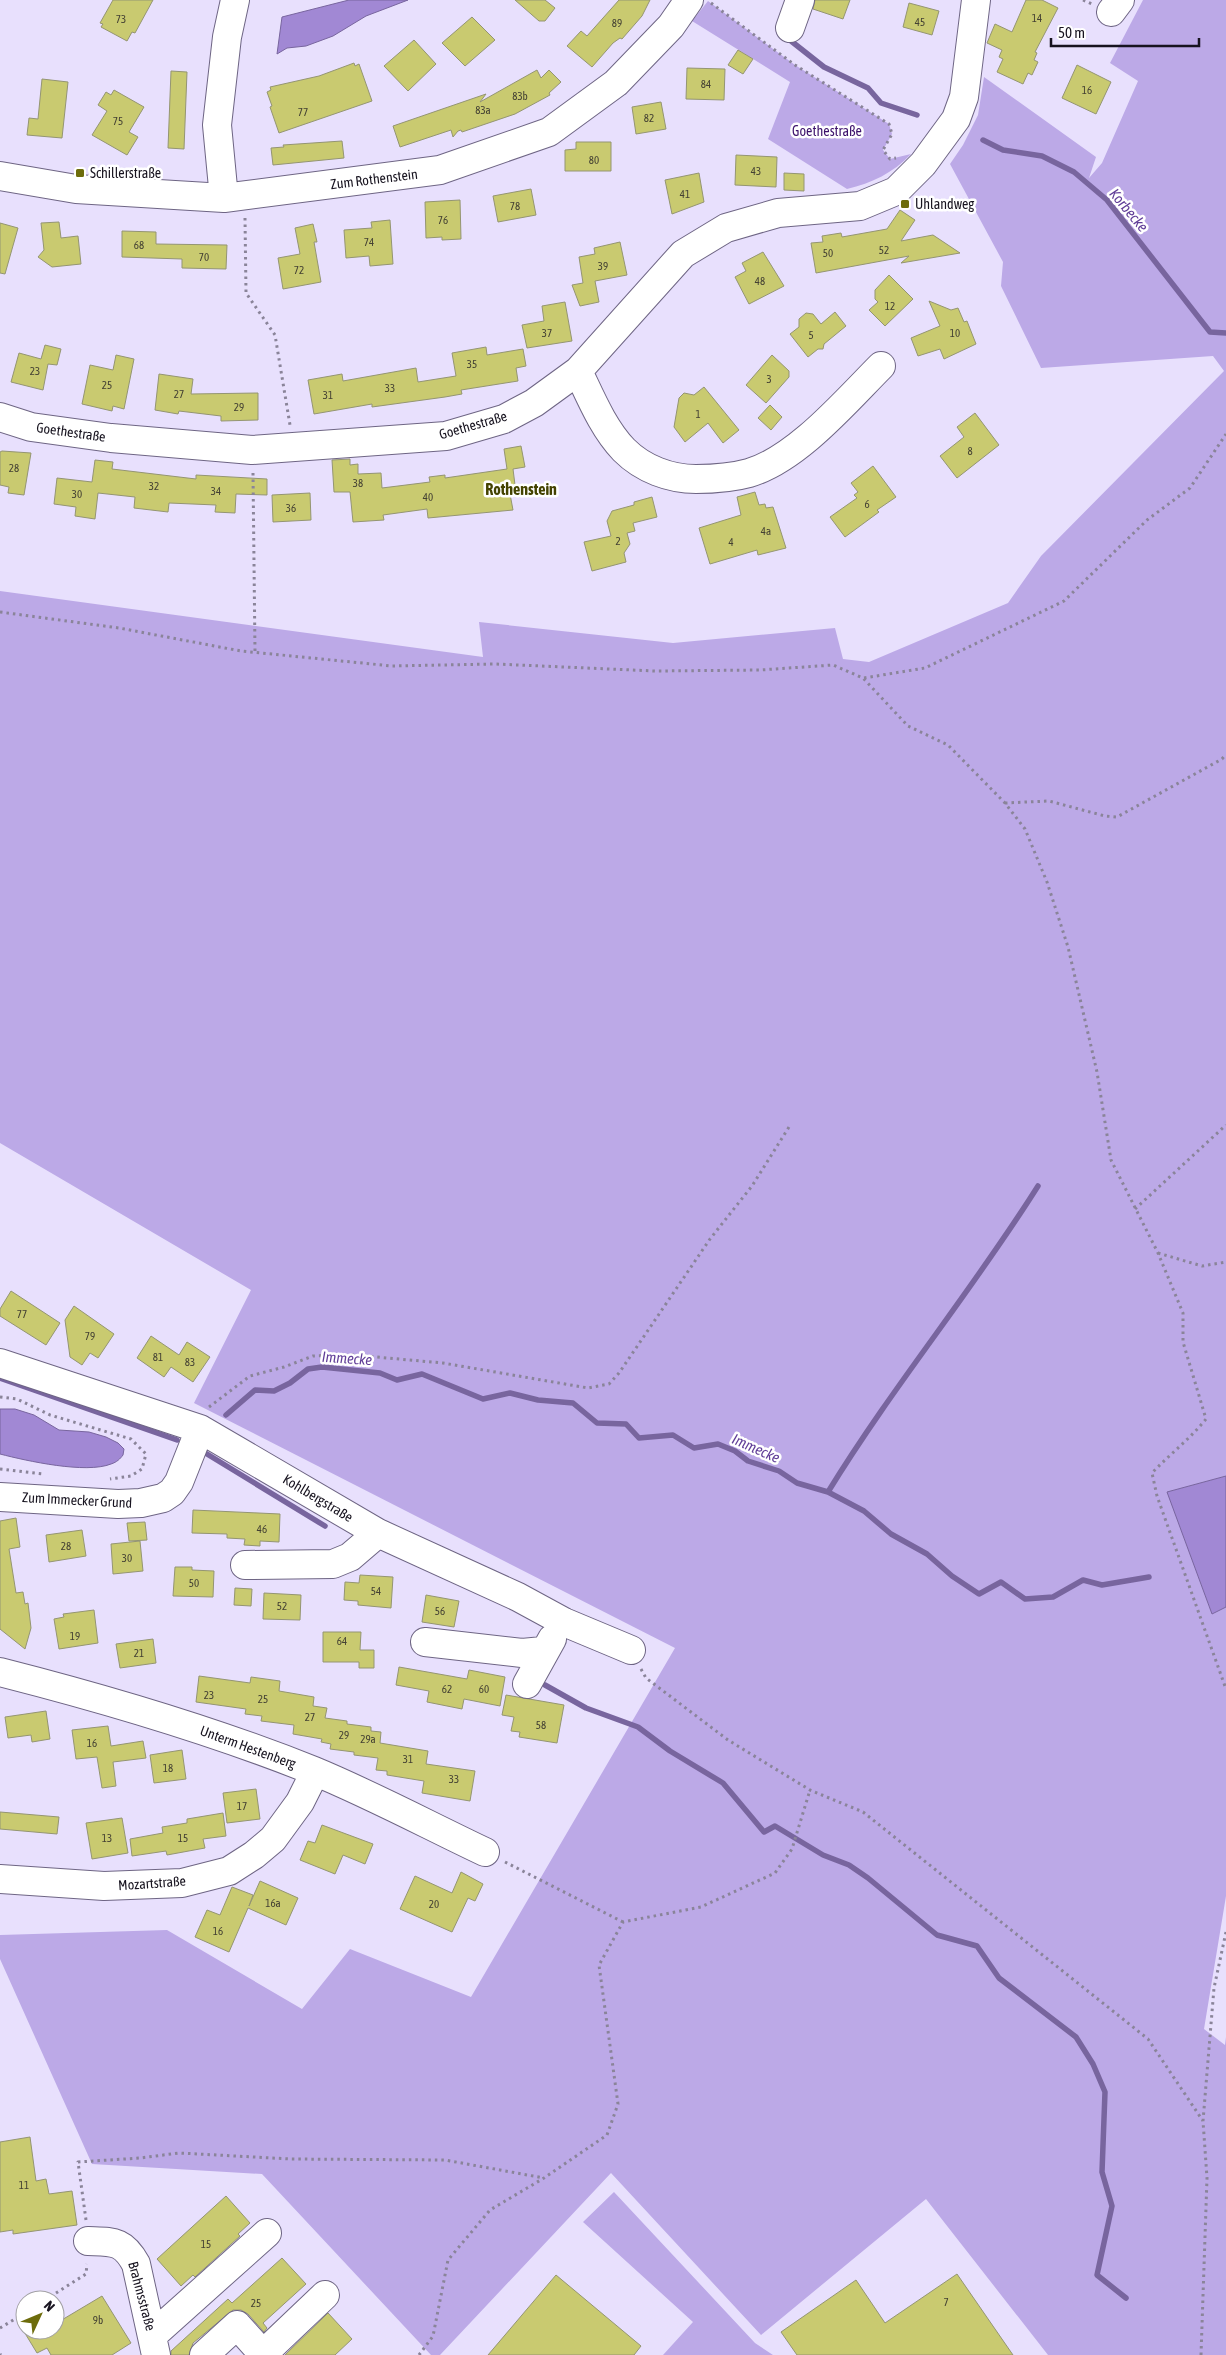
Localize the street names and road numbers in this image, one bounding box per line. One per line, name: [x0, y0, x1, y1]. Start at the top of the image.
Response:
street label: Zum Rothenstein: [329, 166, 419, 192]
street label: Goethestraße: [437, 408, 509, 442]
street label: Goethestraße: [35, 419, 107, 445]
street label: Kohlbergstraße: [280, 1471, 356, 1525]
street label: Zum Immecker Grund: [22, 1489, 132, 1511]
street label: Unterm Hestenberg: [198, 1722, 298, 1772]
street label: Mozartstraße: [118, 1873, 186, 1893]
street label: Brahmsstraße: [125, 2260, 159, 2332]

